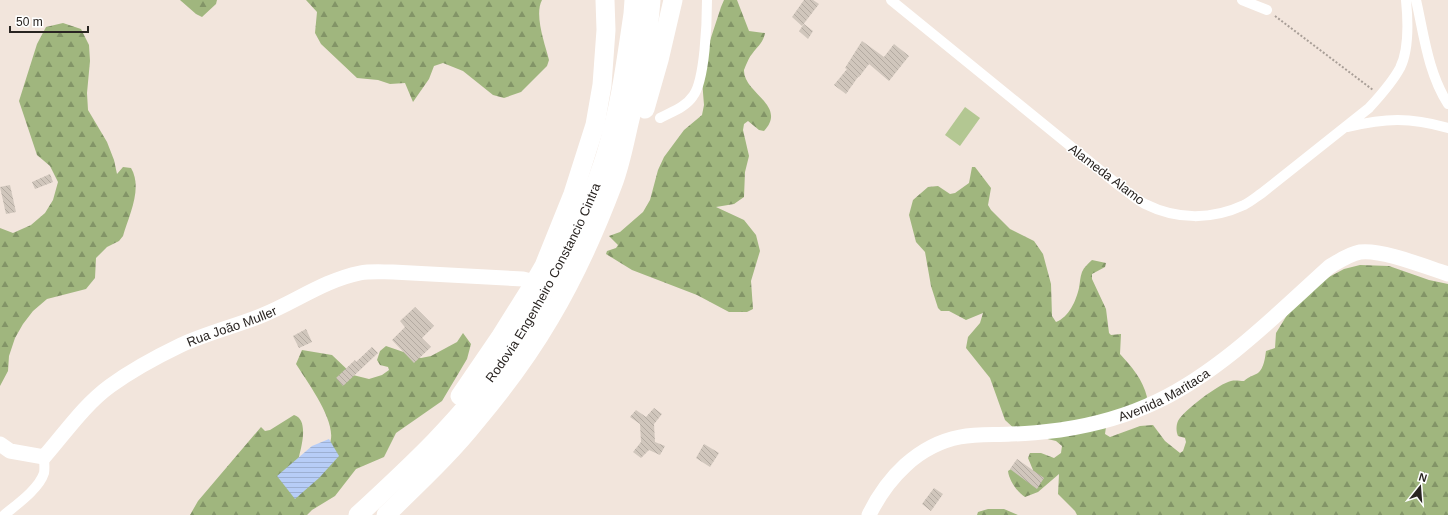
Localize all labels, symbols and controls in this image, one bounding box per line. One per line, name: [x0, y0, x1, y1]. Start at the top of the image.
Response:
scale bar: [10, 8, 88, 34]
text: 50 m: [16, 15, 43, 29]
street label: Alameda Alamo: [1066, 141, 1148, 208]
street label: Rodovia Engenheiro Constancio Cintra: [482, 180, 604, 385]
street label: Rua João Muller: [184, 303, 280, 350]
street label: Avenida Maritaca: [1117, 365, 1213, 424]
north arrow: [1400, 467, 1440, 507]
text: N: [1417, 471, 1429, 484]

